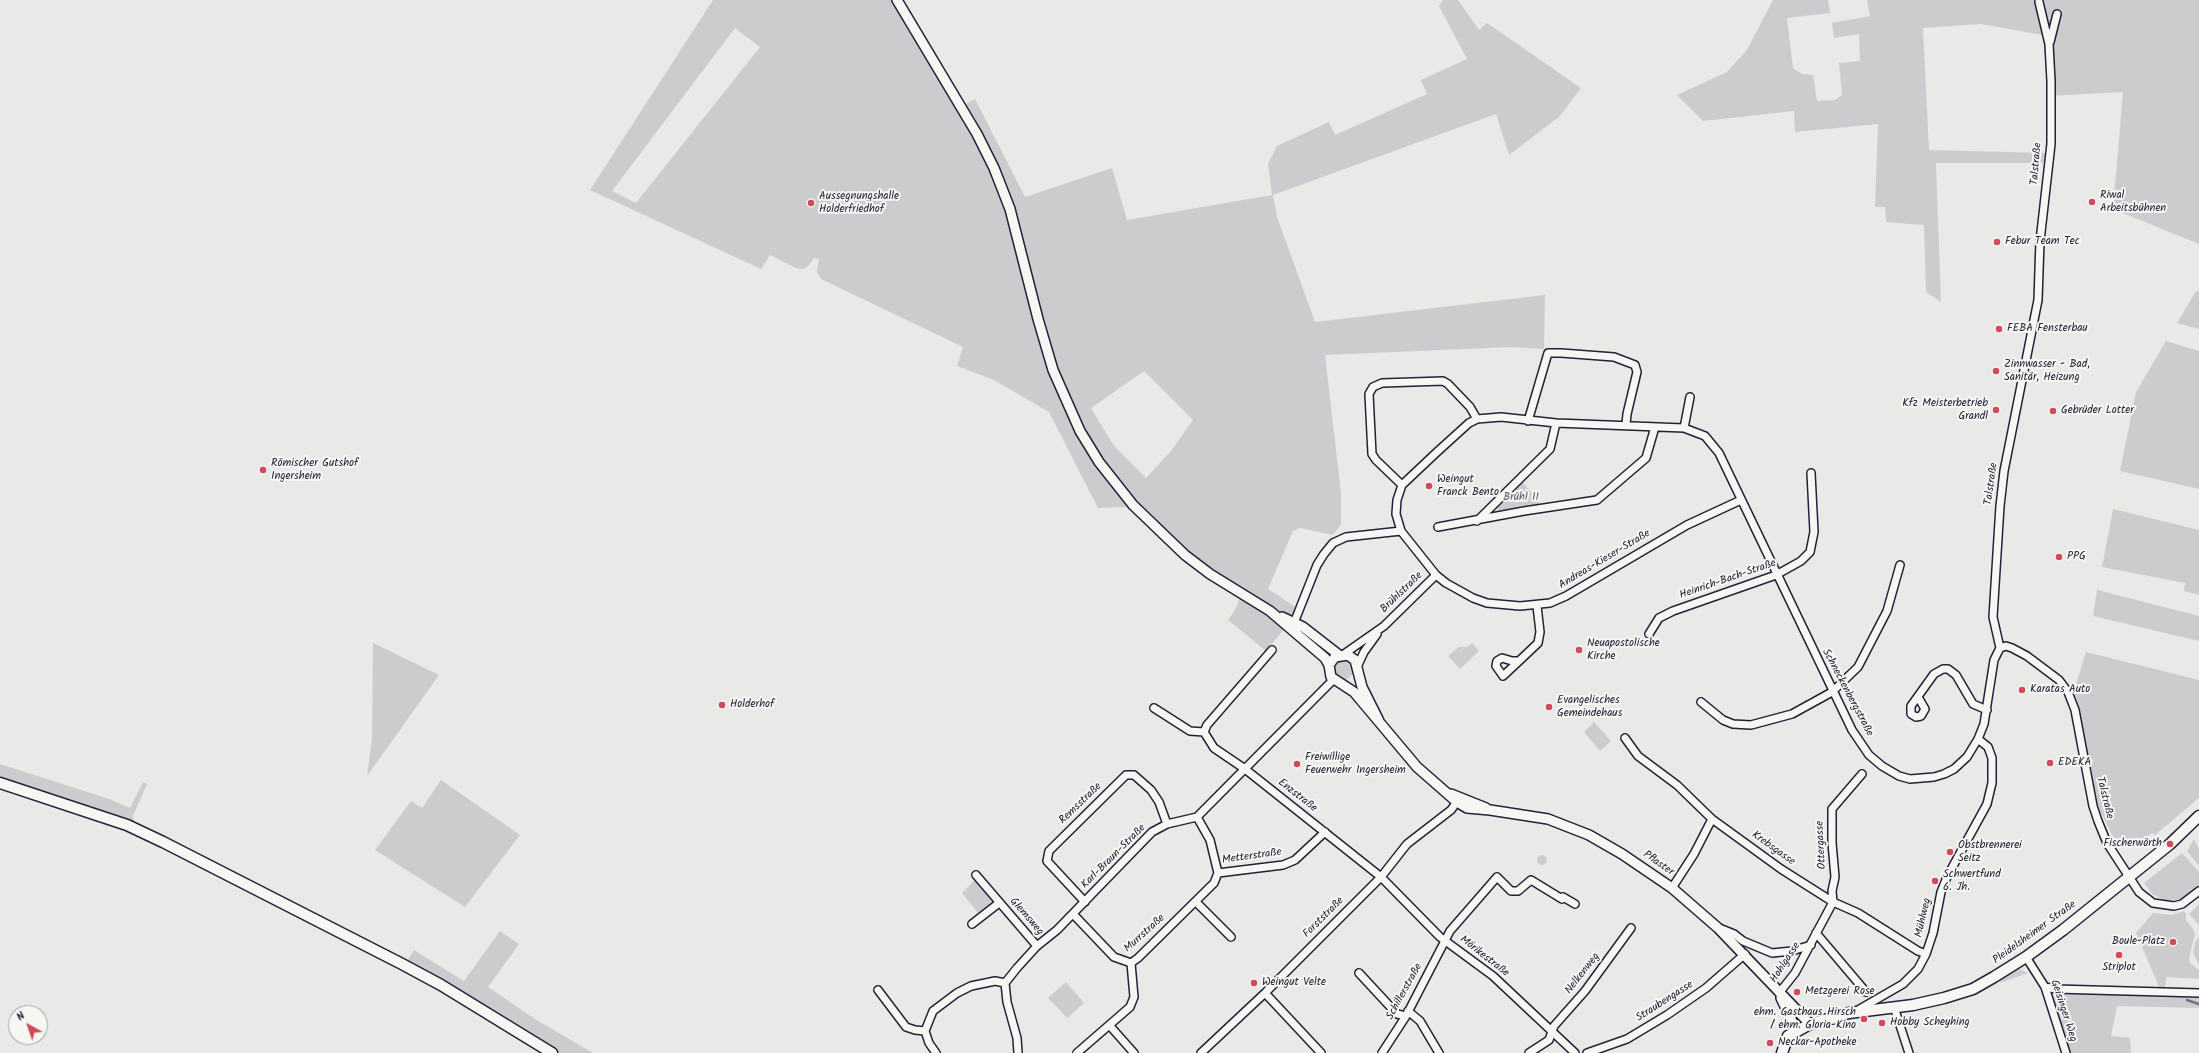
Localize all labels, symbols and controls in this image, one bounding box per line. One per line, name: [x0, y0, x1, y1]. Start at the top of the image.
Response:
street label: Talstraße: [2029, 142, 2045, 186]
place label: Riwal Arbeitsbühnen: [2100, 189, 2166, 215]
place label: Aussegnungshalle Holderfriedhof: [819, 190, 899, 216]
marker: Riwal Arbeitsbühnen: [2087, 197, 2097, 207]
marker: Aussegnungshalle Holderfriedhof: [806, 198, 816, 208]
place label: Febur Team Tec: [2005, 235, 2080, 249]
marker: Febur Team Tec: [1992, 237, 2002, 247]
place label: FEBA Fensterbau: [2007, 322, 2088, 336]
marker: FEBA Fensterbau: [1994, 324, 2004, 334]
place label: Zinnwasser - Bad, Sanitär, Heizung: [2004, 358, 2090, 384]
marker: Zinnwasser - Bad, Sanitär, Heizung: [1991, 366, 2001, 376]
place label: Kfz Meisterbetrieb Grandl: [1902, 397, 1988, 423]
place label: Gebrüder Lotter: [2061, 404, 2134, 418]
marker: Kfz Meisterbetrieb Grandl: [1991, 405, 2001, 415]
marker: Gebrüder Lotter: [2048, 406, 2058, 416]
place label: Römischer Gutshof Ingersheim: [271, 457, 358, 483]
street label: Talstraße: [1982, 462, 2002, 506]
marker: Römischer Gutshof Ingersheim: [258, 465, 268, 475]
place label: Weingut Franck Bento: [1437, 473, 1499, 499]
marker: Weingut Franck Bento: [1424, 481, 1434, 491]
park label: Brühl II: [1503, 491, 1539, 505]
street label: Andreas-Kieser-Straße: [1557, 528, 1653, 592]
place label: PPG: [2067, 550, 2086, 564]
marker: PPG: [2054, 552, 2064, 562]
street label: Heinrich-Bach-Straße: [1678, 557, 1778, 603]
street label: Brühlstraße: [1378, 570, 1426, 616]
place label: Neuapostolische Kirche: [1587, 637, 1660, 663]
marker: Neuapostolische Kirche: [1574, 645, 1584, 655]
street label: Schneckenbergstraße: [1818, 647, 1876, 739]
place label: Karatas Auto: [2030, 683, 2090, 697]
marker: Karatas Auto: [2017, 685, 2027, 695]
place label: Evangelisches Gemeindehaus: [1557, 694, 1622, 720]
place label: Holderhof: [730, 698, 774, 712]
marker: Holderhof: [717, 700, 727, 710]
marker: Evangelisches Gemeindehaus: [1544, 702, 1554, 712]
place label: Freiwillige Feuerwehr Ingersheim: [1305, 751, 1406, 777]
place label: EDEKA: [2058, 756, 2091, 770]
marker: EDEKA: [2045, 758, 2055, 768]
marker: Freiwillige Feuerwehr Ingersheim: [1292, 759, 1302, 769]
street label: Talstraße: [2092, 776, 2116, 820]
street label: Enzstraße: [1275, 777, 1319, 815]
street label: Remsstraße: [1057, 781, 1105, 827]
street label: Ottergasse: [1814, 820, 1830, 870]
street label: Karl-Braun-Straße: [1079, 822, 1149, 892]
street label: Krebsgasse: [1749, 829, 1797, 869]
place label: Fischerwörth: [2103, 837, 2162, 851]
place label: Obstbrennerei Seitz: [1958, 839, 2022, 865]
marker: Fischerwörth: [2165, 839, 2175, 849]
street label: Metterstraße: [1221, 846, 1283, 868]
marker: Obstbrennerei Seitz: [1945, 847, 1955, 857]
street label: Pflaster: [1640, 849, 1676, 879]
place label: Schwertfund 6. Jh.: [1943, 868, 2001, 894]
marker: Schwertfund 6. Jh.: [1930, 876, 1940, 886]
street label: Forststraße: [1301, 895, 1347, 941]
street label: Glemsweg: [1006, 896, 1046, 938]
street label: Mühlweg: [1913, 897, 1935, 939]
street label: Pleidelsheimer Straße: [1991, 898, 2079, 968]
street label: Murrstraße: [1122, 912, 1168, 956]
street label: Mörikestraße: [1457, 934, 1511, 980]
place label: Boule-Platz: [2112, 935, 2165, 949]
marker: Boule-Platz: [2168, 937, 2178, 947]
street label: Hohlgasse: [1768, 940, 1804, 986]
marker: Striplot: [2114, 950, 2124, 960]
street label: Nelkenweg: [1563, 951, 1603, 997]
place label: Striplot: [2102, 961, 2136, 975]
street label: Schillerstraße: [1384, 962, 1426, 1022]
place label: Weingut Velte: [1262, 976, 1326, 990]
marker: Weingut Velte: [1249, 978, 1259, 988]
street label: Geisinger Weg: [2047, 978, 2079, 1044]
street label: Straubengasse: [1634, 979, 1696, 1025]
place label: Metzgerei Rose: [1805, 985, 1875, 999]
marker: Metzgerei Rose: [1792, 987, 1802, 997]
north arrow: [8, 1005, 48, 1045]
place label: ehm. Gasthaus Hirsch / ehm. Gloria-Kino: [1754, 1006, 1856, 1032]
text: N: [12, 1007, 29, 1026]
marker: ehm. Gasthaus Hirsch / ehm. Gloria-Kino: [1859, 1014, 1869, 1024]
place label: Hobby Scheyhing: [1890, 1016, 1970, 1030]
marker: Hobby Scheyhing: [1877, 1018, 1887, 1028]
place label: Neckar-Apotheke: [1778, 1036, 1856, 1050]
marker: Neckar-Apotheke: [1765, 1038, 1775, 1048]

